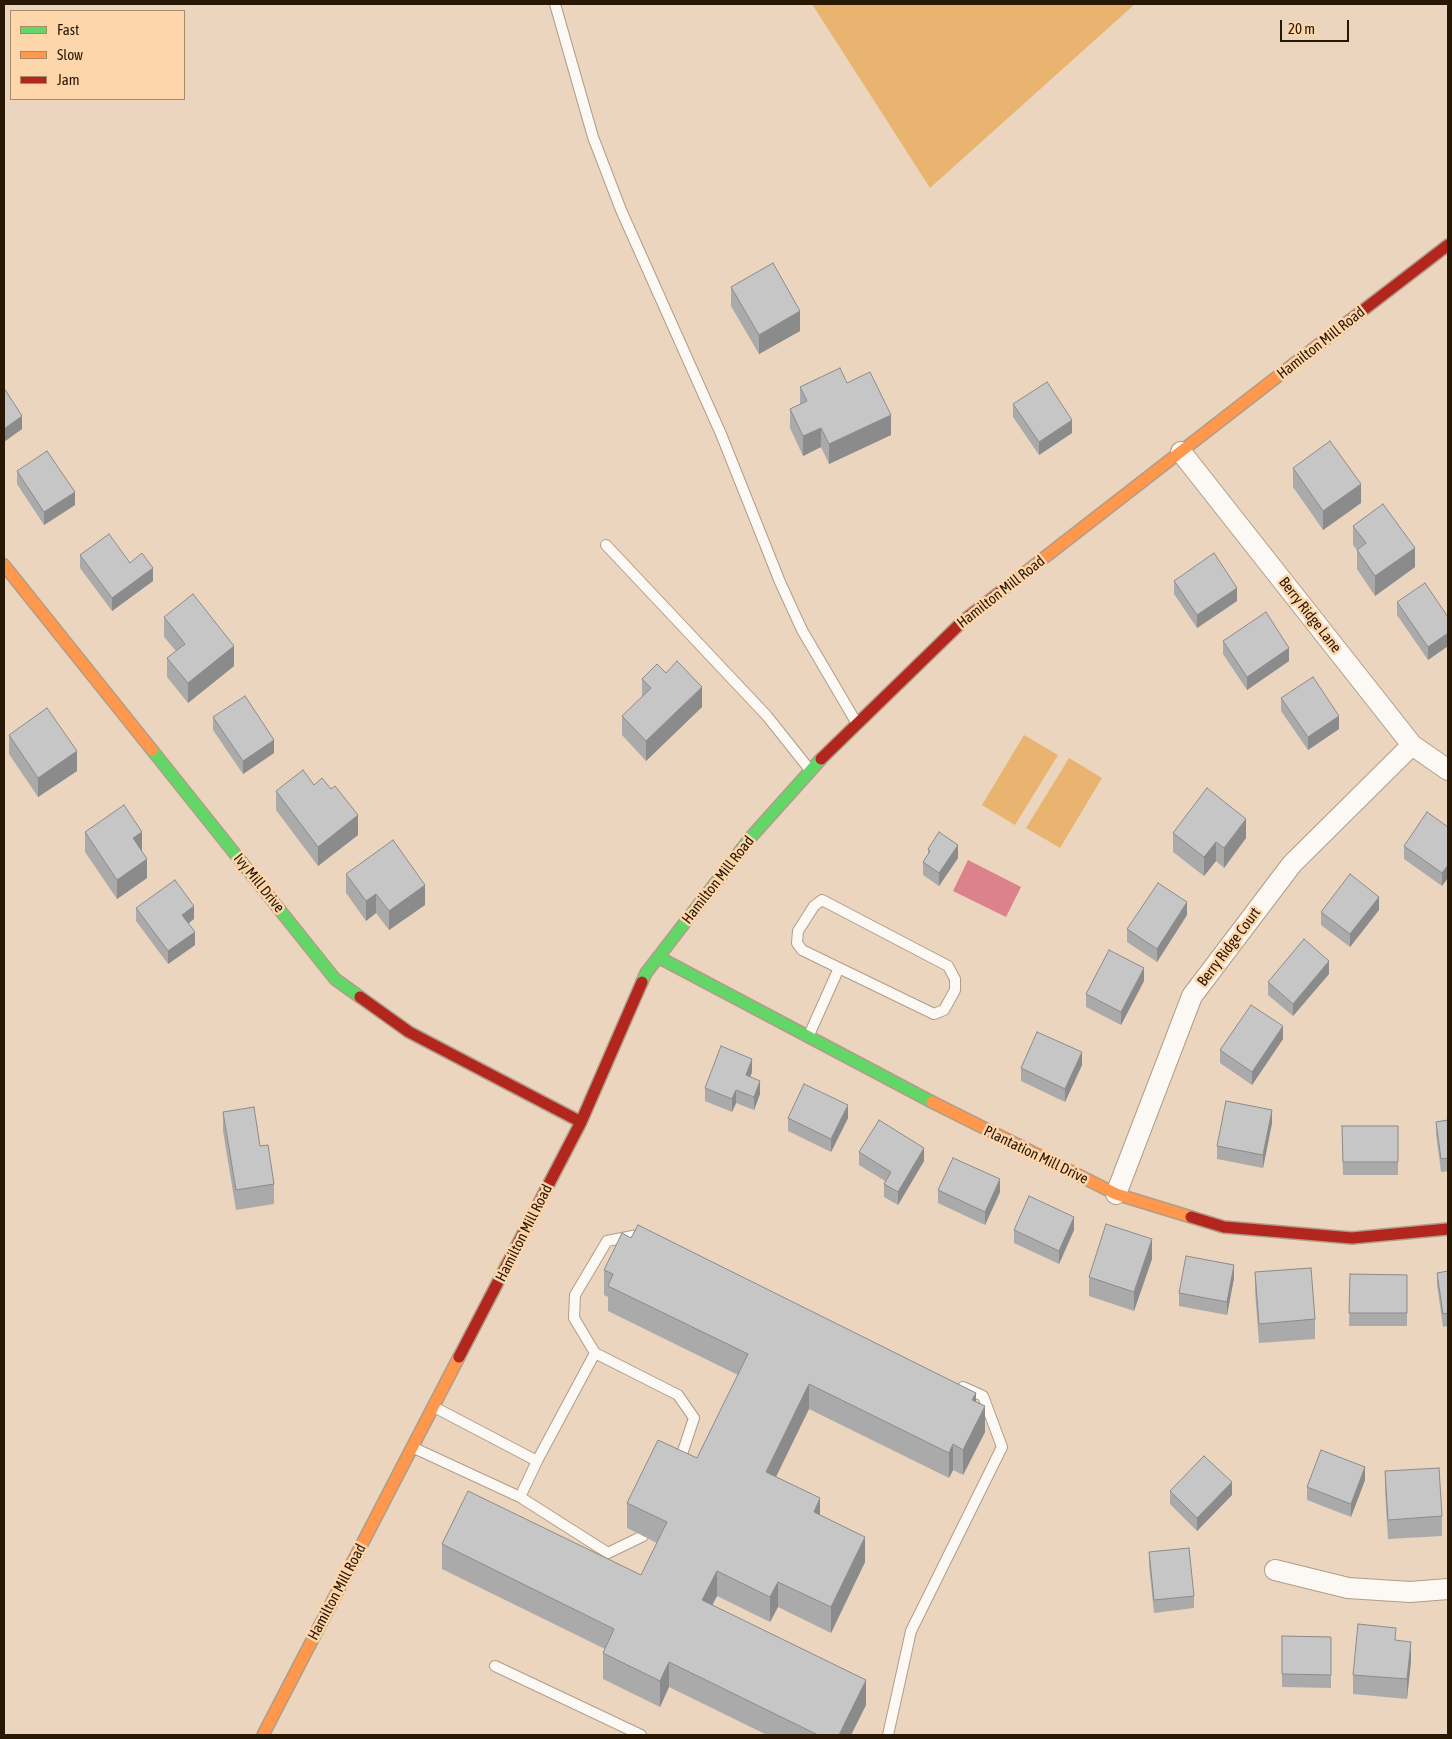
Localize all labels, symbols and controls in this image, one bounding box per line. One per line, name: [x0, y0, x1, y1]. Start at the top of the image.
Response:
legend: [10, 10, 185, 100]
scale bar: [1282, 10, 1351, 42]
text: 20 m: [1288, 20, 1315, 37]
text: Fast: [57, 21, 79, 38]
text: Slow: [57, 46, 83, 63]
text: Jam: [57, 71, 80, 88]
street label: Hamilton Mill Road: [1273, 303, 1369, 383]
street label: Hamilton Mill Road: [953, 552, 1049, 632]
street label: Berry Ridge Lane: [1275, 574, 1345, 656]
street label: Hamilton Mill Road: [678, 832, 758, 928]
street label: Ivy Mill Drive: [230, 850, 288, 916]
street label: Berry Ridge Court: [1194, 904, 1264, 990]
street label: Plantation Mill Drive: [981, 1122, 1091, 1188]
street label: Hamilton Mill Road: [492, 1181, 556, 1285]
street label: Hamilton Mill Road: [304, 1541, 370, 1643]

